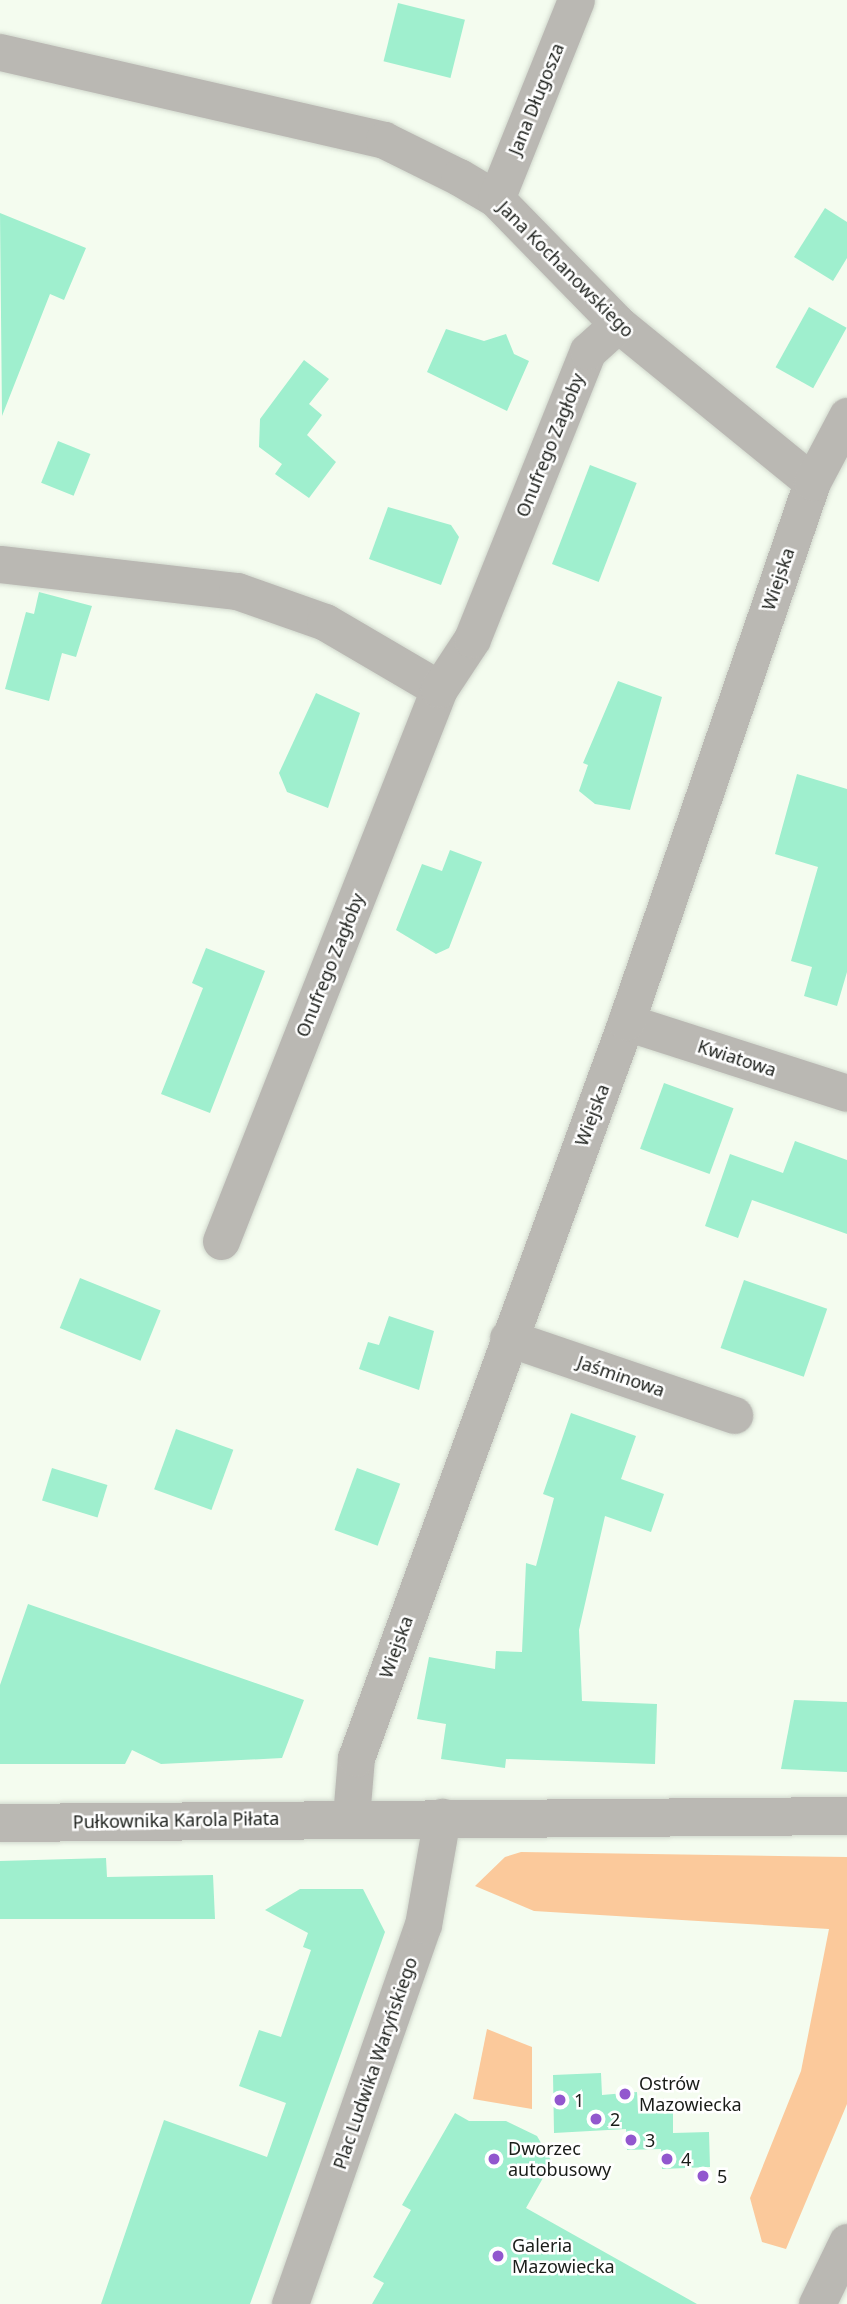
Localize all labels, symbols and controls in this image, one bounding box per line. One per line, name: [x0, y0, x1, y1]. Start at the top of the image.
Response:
street label: Jana Długosza: [504, 40, 568, 158]
street label: Jana Kochanowskiego: [493, 196, 639, 342]
street label: Onufrego Zagłoby: [511, 370, 589, 520]
street label: Wiejska: [757, 545, 799, 613]
street label: Onufrego Zagłoby: [291, 890, 369, 1040]
street label: Kwiatowa: [695, 1035, 779, 1081]
street label: Wiejska: [570, 1081, 614, 1149]
street label: Jaśminowa: [574, 1351, 668, 1401]
street label: Wiejska: [375, 1613, 417, 1681]
street label: Pułkownika Karola Piłata: [73, 1807, 279, 1833]
street label: Plac Ludwika Waryńskiego: [328, 1954, 422, 2172]
place label: Ostrów Mazowiecka: [639, 2073, 742, 2116]
marker: Ostrów Mazowiecka: [617, 2086, 633, 2102]
place label: 1: [574, 2089, 584, 2111]
marker: 1: [552, 2092, 568, 2108]
place label: 2: [610, 2108, 620, 2130]
marker: 2: [588, 2111, 604, 2127]
place label: 3: [645, 2129, 655, 2151]
marker: 3: [623, 2132, 639, 2148]
place label: Dworzec autobusowy: [508, 2138, 611, 2180]
place label: 4: [681, 2148, 691, 2170]
marker: Dworzec autobusowy: [486, 2151, 502, 2167]
marker: 4: [659, 2151, 675, 2167]
place label: 5: [717, 2165, 727, 2187]
marker: 5: [695, 2168, 711, 2184]
place label: Galeria Mazowiecka: [512, 2235, 615, 2278]
marker: Galeria Mazowiecka: [490, 2248, 506, 2264]

